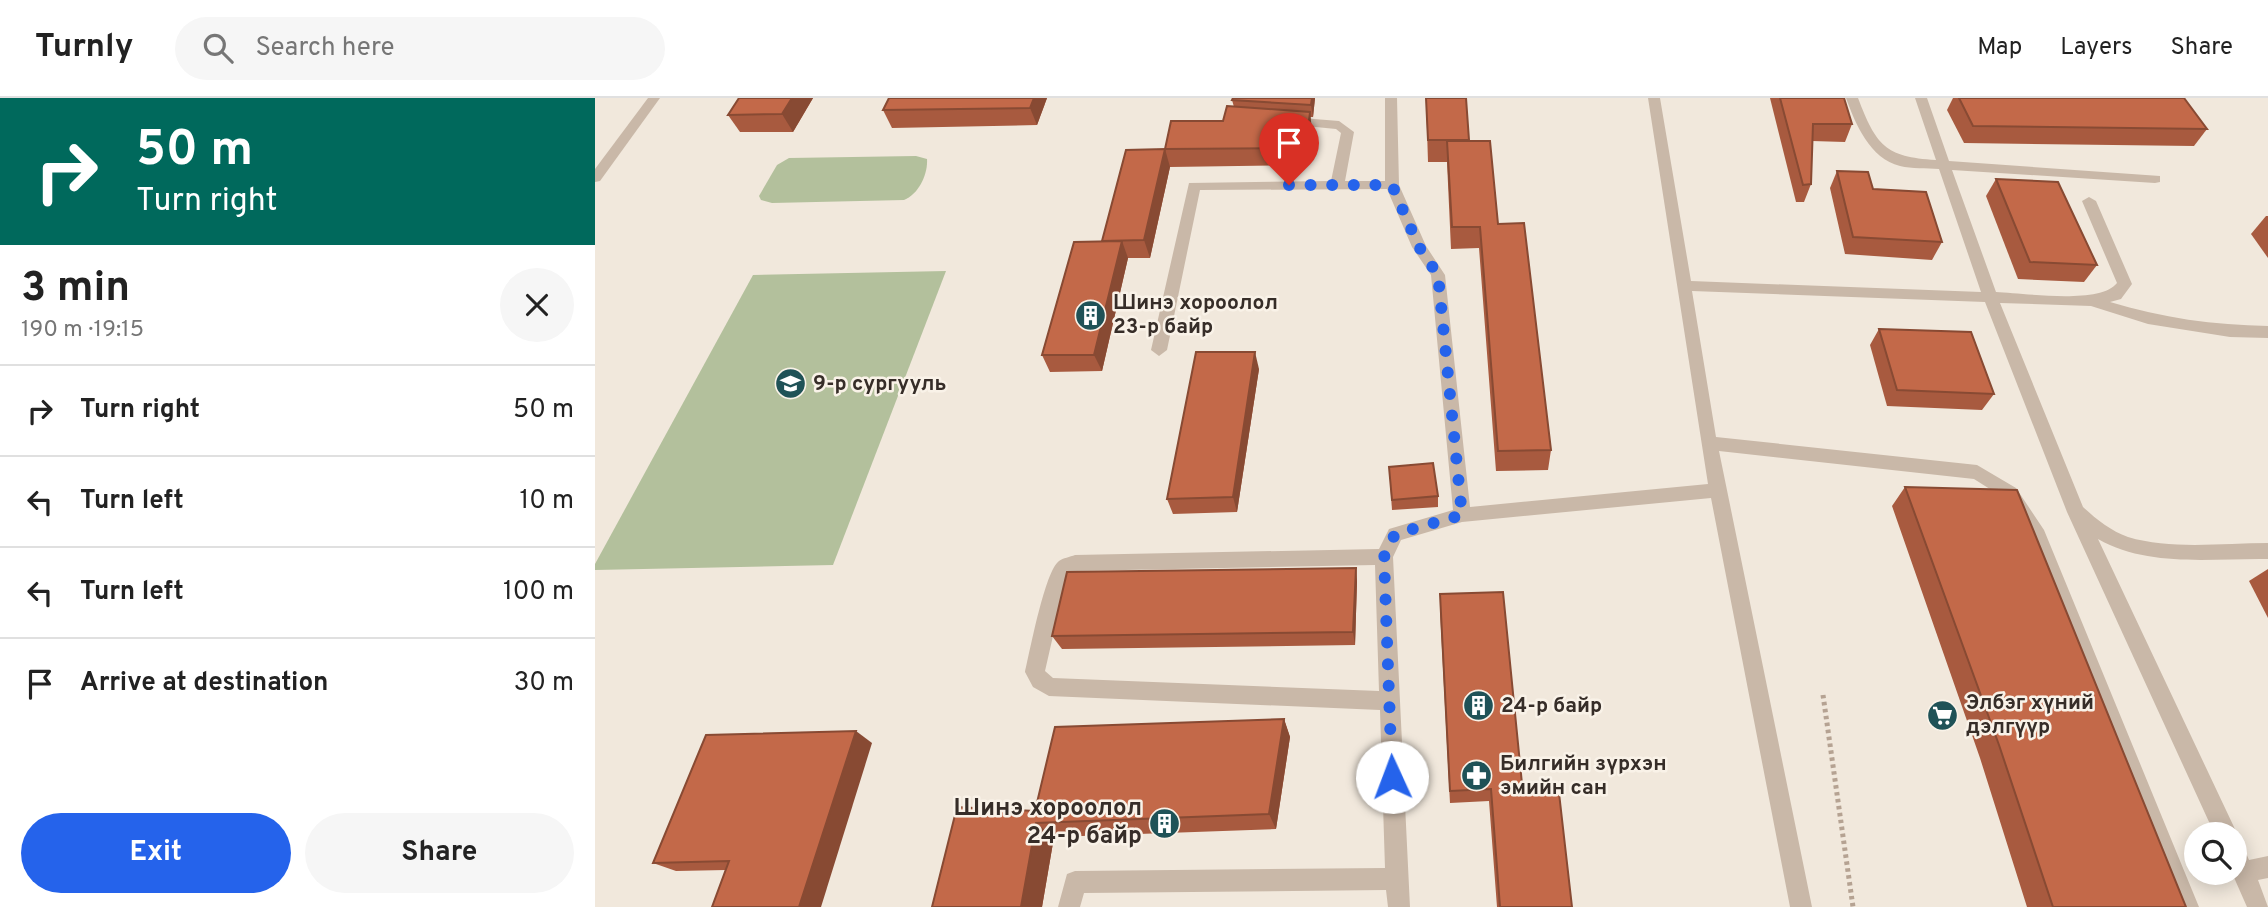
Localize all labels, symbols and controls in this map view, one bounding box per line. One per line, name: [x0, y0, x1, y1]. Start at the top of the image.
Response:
search box: [175, 17, 665, 80]
text: Turnly: [35, 27, 133, 69]
icon: search: [199, 29, 237, 67]
text: Search here: [255, 32, 394, 65]
text: Map: [1977, 33, 2022, 63]
text: Layers: [2060, 33, 2132, 63]
text: Share: [2170, 33, 2233, 63]
pin: [1259, 113, 1319, 185]
text: 50 m: [136, 121, 253, 183]
icon: arrive: [1270, 124, 1308, 162]
icon: right: [21, 126, 112, 217]
text: Turn right: [136, 182, 278, 222]
text: 3 min: [21, 263, 130, 316]
button: close: [500, 268, 574, 342]
place label: Шинэ хороолол 23-р байр: [1113, 290, 1278, 341]
building icon: Шинэ хороолол 23-р байр: [1073, 298, 1107, 332]
text: 190 m · 19:15: [21, 316, 144, 345]
school or university icon: 9-р сургууль: [773, 367, 807, 401]
place label: 9-р сургууль: [813, 371, 946, 398]
icon: right: [21, 392, 59, 430]
text: Turn right: [80, 394, 200, 427]
text: 50 m: [513, 394, 574, 427]
icon: left: [21, 483, 59, 521]
text: Turn left: [80, 485, 184, 518]
text: 10 m: [519, 485, 574, 518]
icon: left: [21, 574, 59, 612]
text: Turn left: [80, 576, 184, 609]
text: 100 m: [503, 576, 574, 609]
icon: arrive: [21, 665, 59, 703]
text: Arrive at destination: [80, 667, 328, 700]
text: 30 m: [514, 667, 574, 700]
building icon: 24-р байр: [1461, 689, 1495, 723]
place label: Элбэг хүний дэлгүүр: [1966, 690, 2094, 741]
place label: 24-р байр: [1501, 693, 1602, 720]
supermarket icon: Элбэг хүний дэлгүүр: [1926, 698, 1960, 732]
position arrow: [1355, 740, 1429, 814]
place label: Билгийн зүрхэн эмийн сан: [1500, 751, 1667, 802]
pharmacy icon: Билгийн зүрхэн эмийн сан: [1460, 759, 1494, 793]
place label: Шинэ хороолол 24-р байр: [954, 794, 1142, 852]
building icon: Шинэ хороолол 24-р байр: [1148, 806, 1182, 840]
button: Exit: [21, 813, 291, 893]
button: Share: [305, 813, 574, 893]
map controls: [2184, 822, 2247, 885]
button: search: [2184, 822, 2247, 885]

